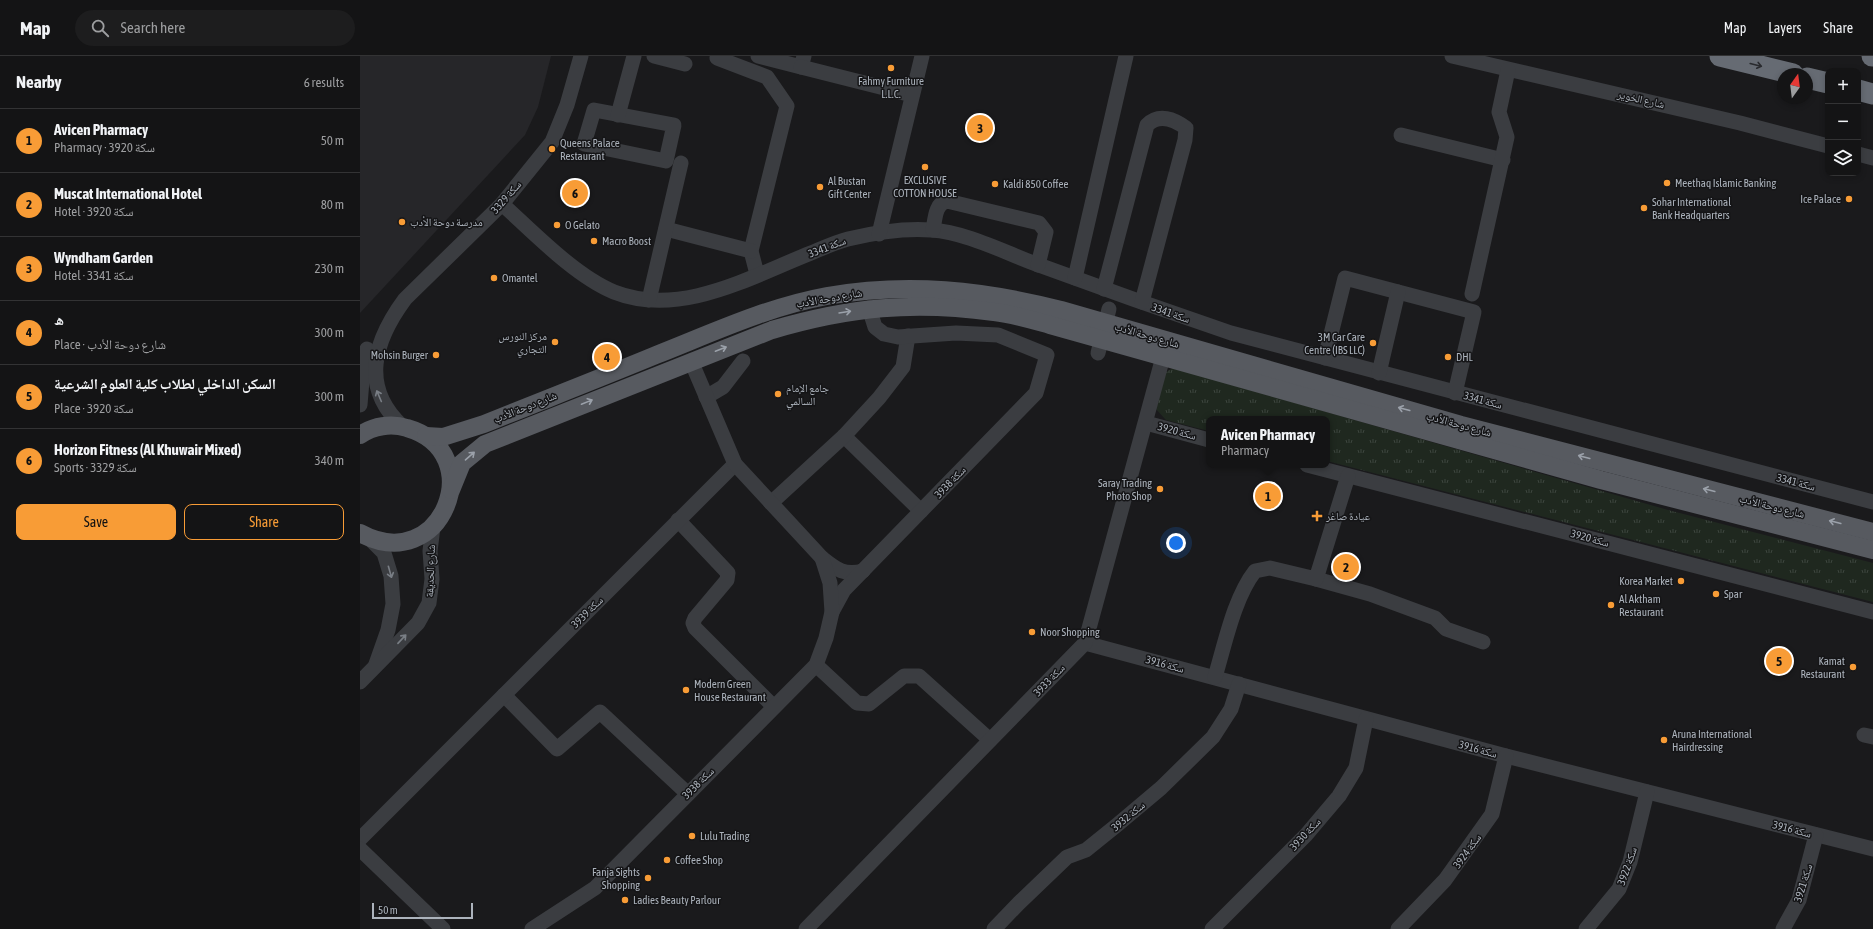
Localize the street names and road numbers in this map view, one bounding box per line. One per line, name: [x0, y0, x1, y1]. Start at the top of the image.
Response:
street label: شارع الخوير: [1615, 88, 1666, 111]
street label: سكة 3329: [489, 178, 523, 216]
street label: سكة 3341: [806, 234, 848, 260]
street label: شارع دوحة الأدب: [795, 286, 863, 311]
street label: سكة 3341: [1150, 301, 1192, 325]
street label: شارع دوحة الأدب: [1113, 320, 1181, 351]
street label: شارع دوحة الأدب: [492, 389, 559, 426]
street label: سكة 3341: [1462, 389, 1504, 411]
street label: شارع دوحة الأدب: [1425, 410, 1493, 439]
street label: سكة 3920: [1156, 420, 1198, 442]
street label: سكة 3938: [932, 464, 968, 500]
street label: سكة 3341: [1775, 471, 1817, 493]
street label: شارع دوحة الأدب: [1738, 492, 1806, 521]
street label: سكة 3920: [1569, 527, 1611, 549]
street label: شارع الحديقة: [423, 544, 438, 598]
street label: سكة 3939: [569, 594, 605, 630]
street label: سكة 3916: [1144, 653, 1186, 675]
street label: سكة 3933: [1031, 662, 1067, 698]
street label: سكة 3916: [1457, 738, 1499, 760]
street label: سكة 3938: [680, 765, 716, 801]
street label: سكة 3932: [1109, 799, 1147, 833]
street label: سكة 3930: [1287, 815, 1323, 853]
street label: سكة 3916: [1771, 818, 1813, 840]
street label: سكة 3924: [1451, 832, 1483, 870]
street label: سكة 3922: [1615, 845, 1639, 887]
street label: سكة 3921: [1791, 862, 1815, 904]

